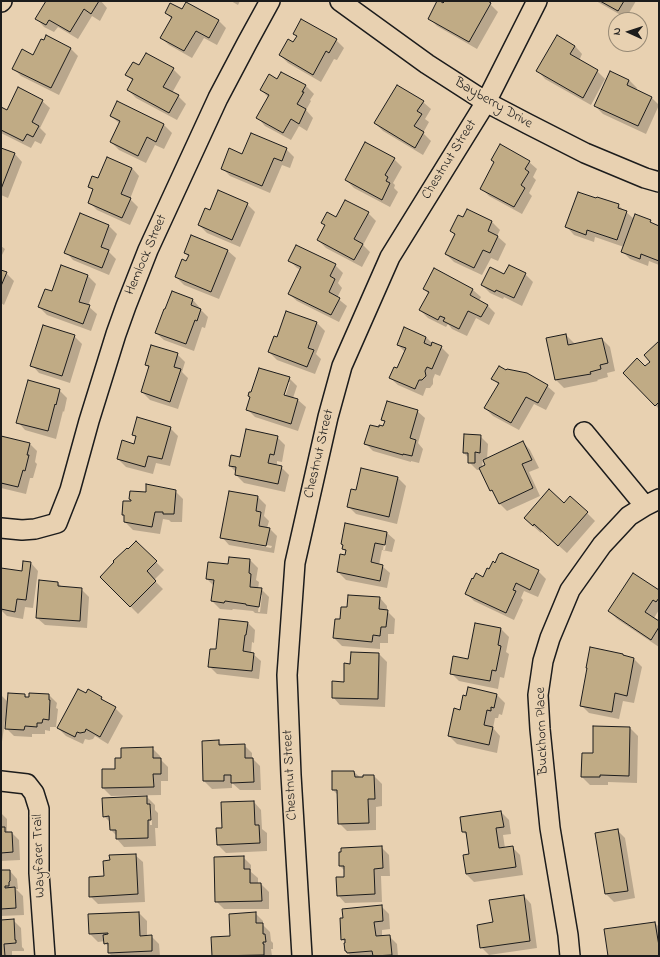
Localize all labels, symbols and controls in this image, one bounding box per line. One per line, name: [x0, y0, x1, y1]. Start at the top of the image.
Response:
north arrow: [608, 12, 648, 52]
text: N: [609, 27, 625, 36]
street label: Bayberry Drive: [451, 75, 535, 133]
street label: Chestnut Street: [419, 117, 481, 203]
street label: Hemlock Street: [122, 212, 172, 298]
street label: Chestnut Street: [302, 408, 338, 500]
street label: Buckhorn Place: [533, 687, 553, 775]
street label: Chestnut Street: [280, 729, 302, 821]
street label: Wayfarer Trail: [30, 814, 50, 898]

